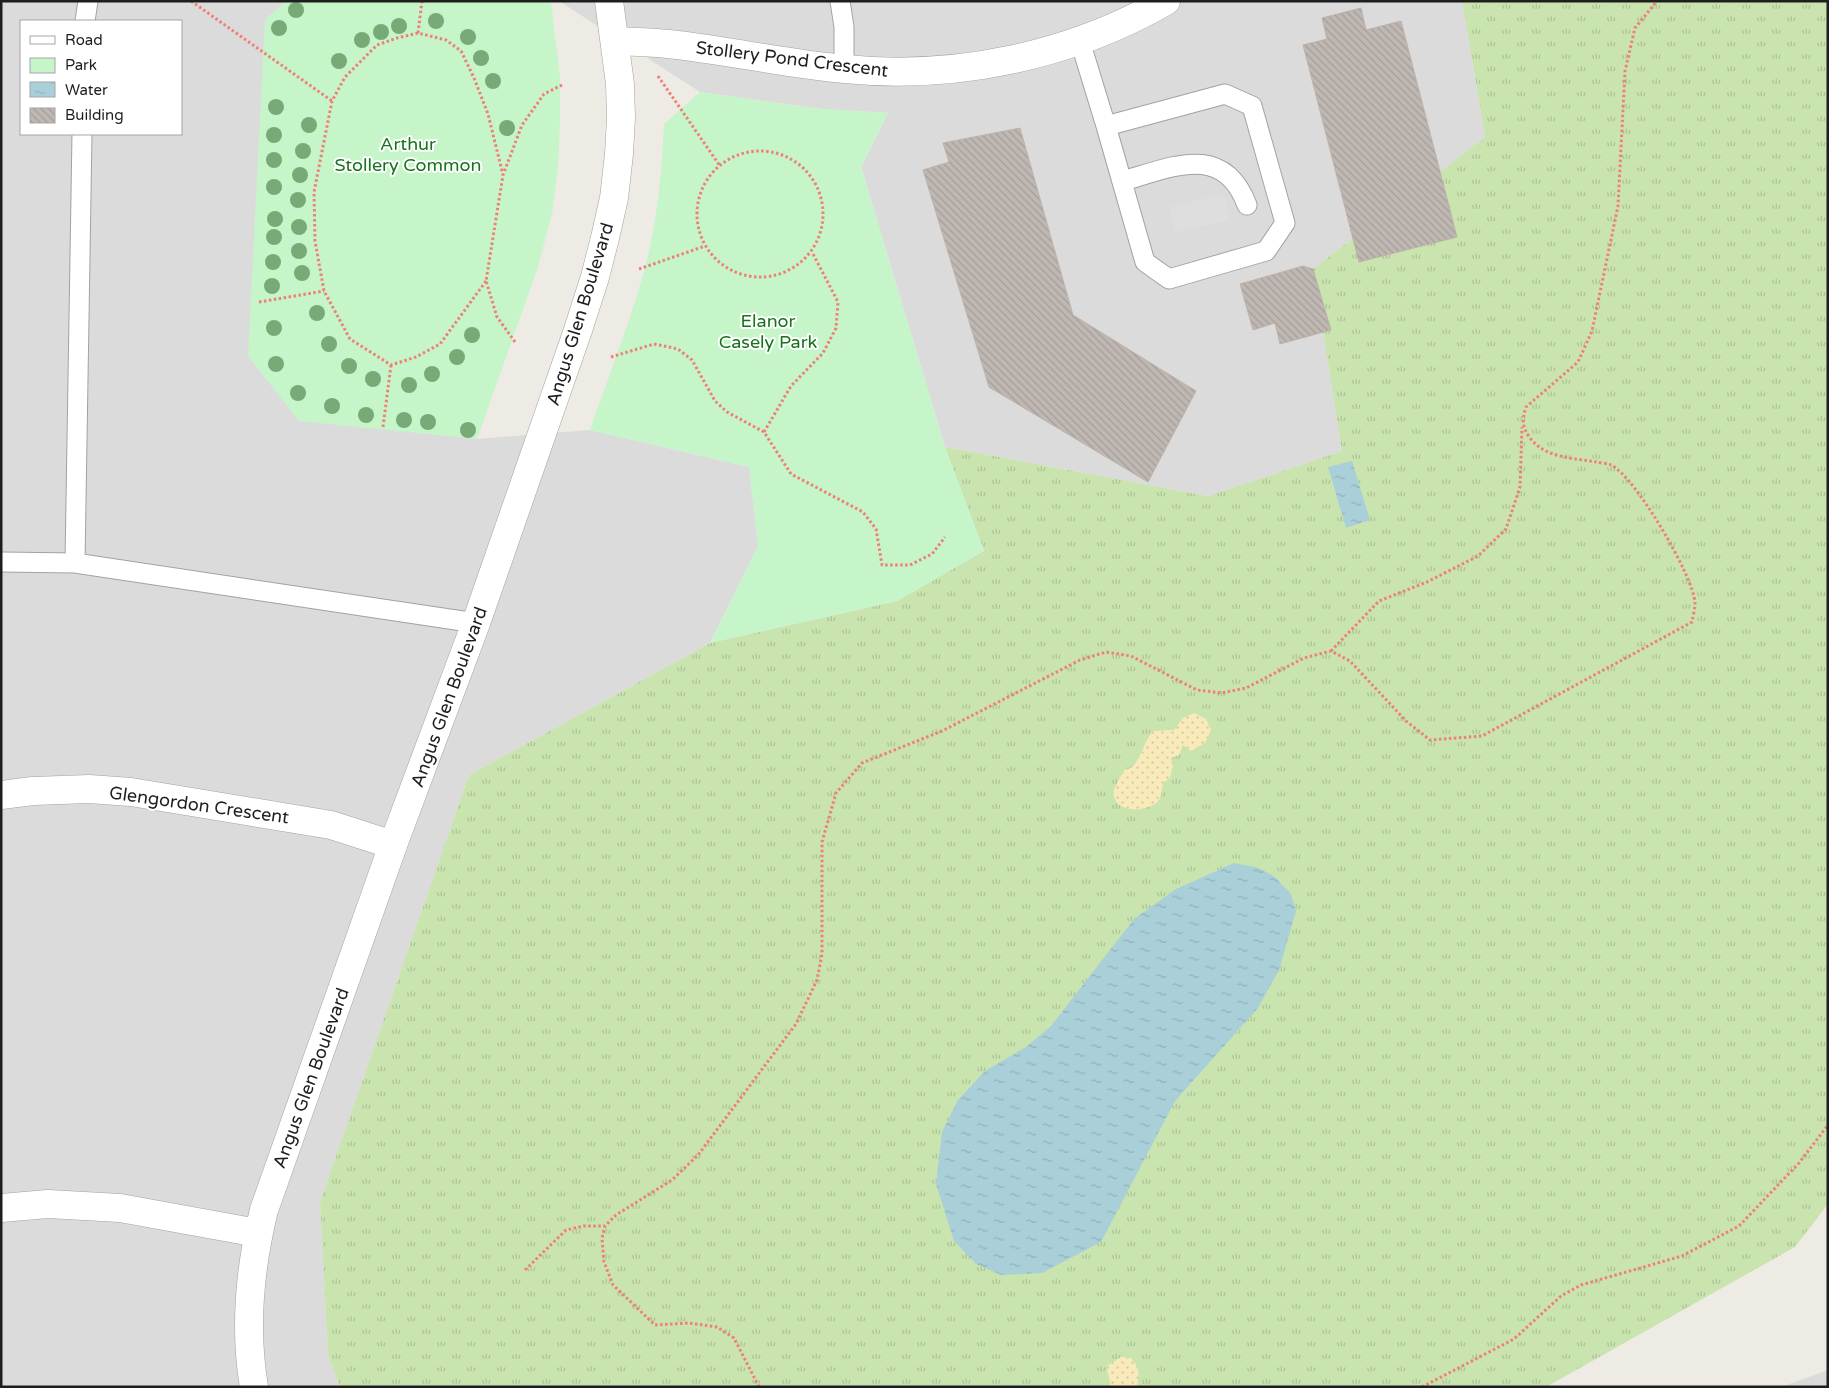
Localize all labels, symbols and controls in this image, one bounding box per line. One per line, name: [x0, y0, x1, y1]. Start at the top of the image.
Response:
legend: [20, 20, 182, 135]
text: Road: [65, 31, 103, 49]
street label: Stollery Pond Crescent: [695, 36, 890, 82]
text: Park: [65, 56, 97, 74]
text: Water: [65, 81, 108, 99]
text: Building: [65, 106, 124, 124]
park label: Arthur Stollery Common: [335, 133, 481, 176]
street label: Angus Glen Boulevard: [542, 220, 618, 408]
park label: Elanor Casely Park: [719, 310, 818, 353]
street label: Angus Glen Boulevard: [406, 604, 492, 790]
street label: Glengordon Crescent: [108, 781, 290, 829]
street label: Angus Glen Boulevard: [268, 985, 354, 1171]

